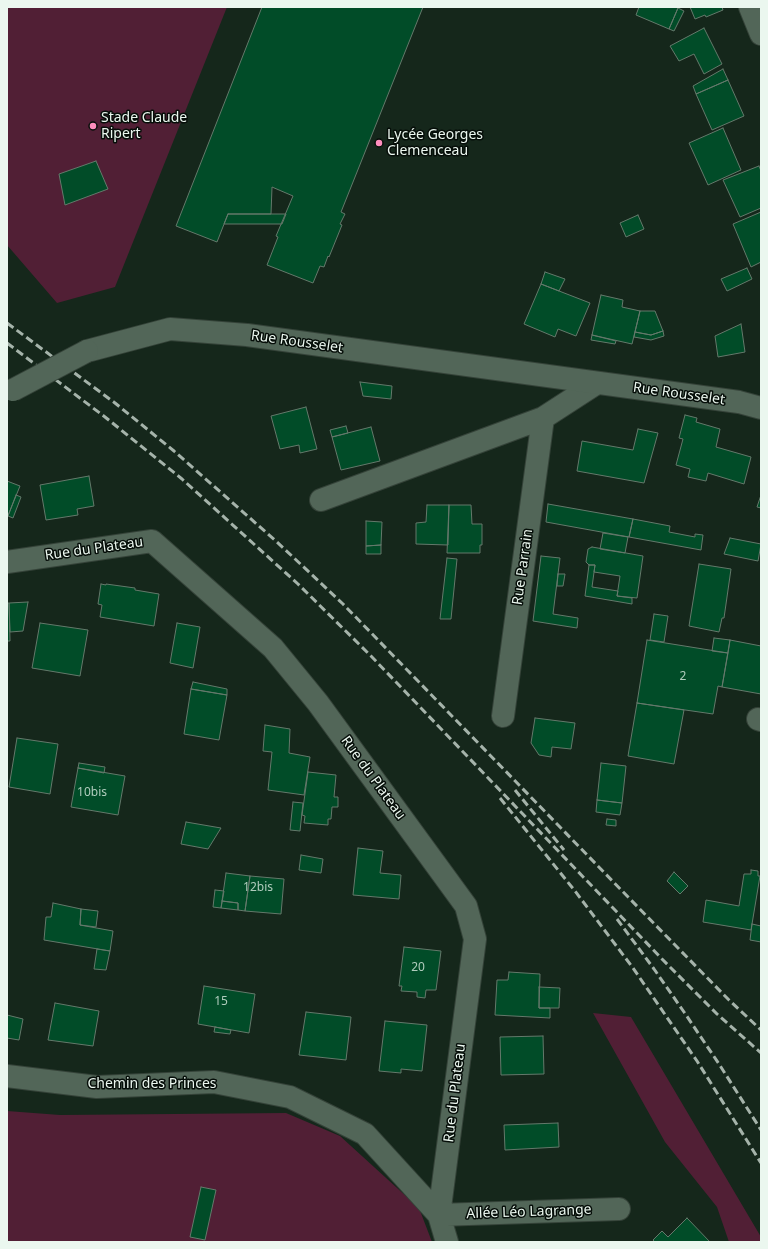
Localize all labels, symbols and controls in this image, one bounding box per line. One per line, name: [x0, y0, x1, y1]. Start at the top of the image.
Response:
place label: Stade Claude Ripert: [101, 110, 187, 142]
marker: Stade Claude Ripert: [88, 121, 98, 131]
place label: Lycée Georges Clemenceau: [387, 127, 483, 160]
marker: Lycée Georges Clemenceau: [374, 138, 384, 148]
street label: Rue Rousselet: [250, 327, 344, 357]
street label: Rue Rousselet: [632, 379, 726, 409]
street label: Rue Parrain: [509, 528, 537, 606]
street label: Rue du Plateau: [44, 534, 144, 564]
house number: 2: [680, 670, 686, 684]
street label: Rue du Plateau: [337, 733, 409, 823]
house number: 10bis: [77, 786, 107, 800]
house number: 12bis: [243, 881, 273, 895]
house number: 20: [411, 961, 425, 975]
house number: 15: [214, 995, 228, 1009]
street label: Rue du Plateau: [441, 1043, 469, 1143]
street label: Chemin des Princes: [87, 1076, 217, 1092]
street label: Allée Léo Lagrange: [466, 1201, 592, 1223]

